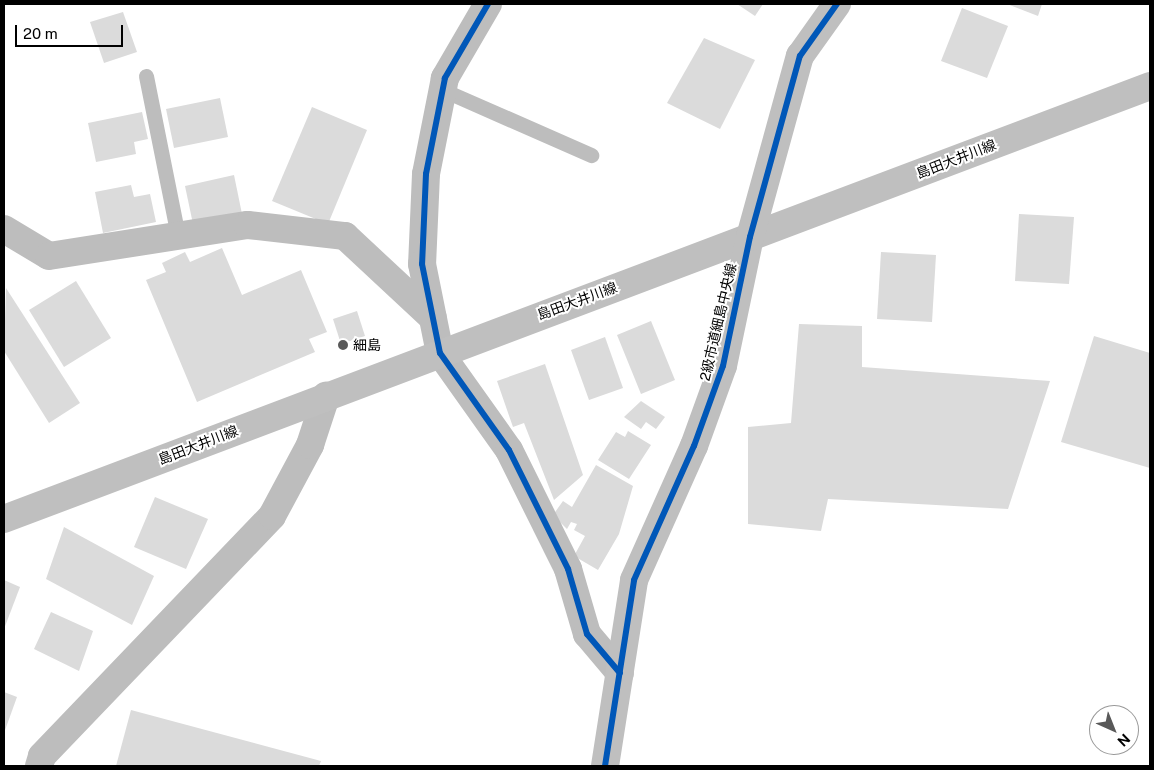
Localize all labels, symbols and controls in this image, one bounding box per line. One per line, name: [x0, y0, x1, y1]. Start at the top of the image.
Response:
scale bar: [18, 15, 125, 47]
text: 20 m: [23, 25, 58, 42]
street label: 島田大井川線: [914, 136, 998, 182]
street label: 2級市道細島中央線: [696, 261, 740, 383]
street label: 島田大井川線: [535, 279, 619, 323]
place label: 細島: [353, 337, 381, 353]
marker: 細島: [337, 339, 349, 351]
street label: 島田大井川線: [156, 422, 240, 468]
north arrow: [1089, 705, 1139, 755]
text: N: [1114, 731, 1133, 750]

